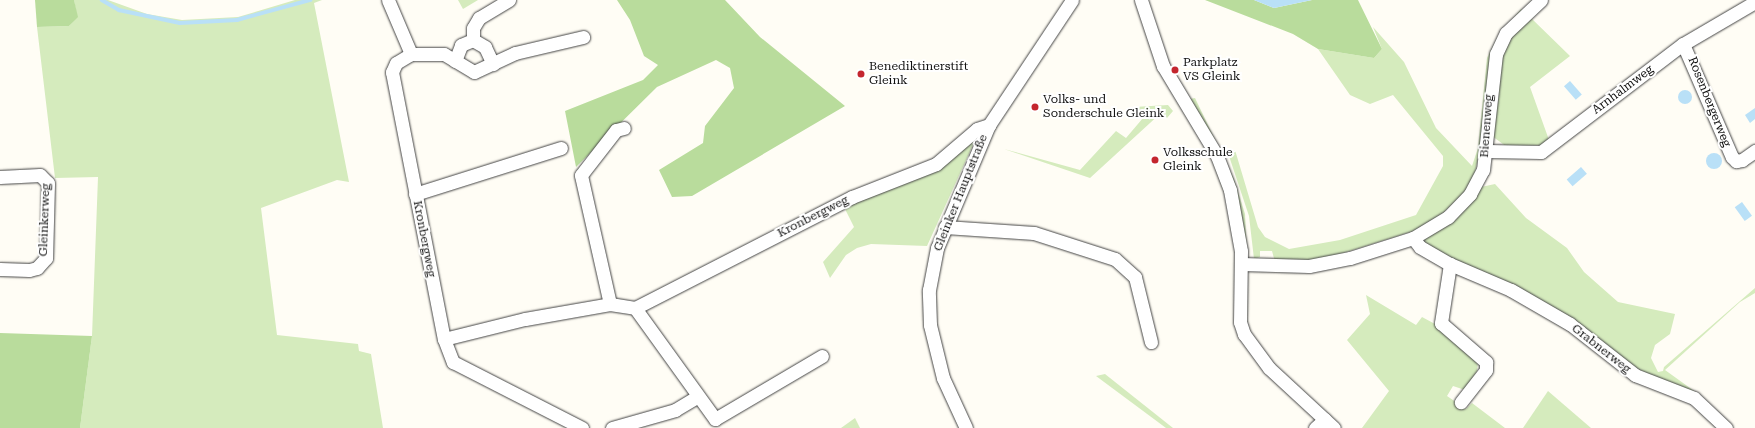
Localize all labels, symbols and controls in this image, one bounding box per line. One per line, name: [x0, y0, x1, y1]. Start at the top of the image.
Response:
street label: Rosenbergerweg: [1684, 55, 1734, 149]
place label: Parkplatz VS Gleink: [1183, 56, 1240, 84]
place label: Benediktinerstift Gleink: [869, 60, 968, 88]
street label: Arnhalmweg: [1590, 62, 1656, 118]
marker: Parkplatz VS Gleink: [1170, 65, 1180, 75]
marker: Benediktinerstift Gleink: [856, 69, 866, 79]
place label: Volks- und Sonderschule Gleink: [1043, 93, 1164, 121]
street label: Bienenweg: [1478, 94, 1496, 158]
marker: Volks- und Sonderschule Gleink: [1030, 102, 1040, 112]
street label: Gleinker Hauptstraße: [931, 133, 991, 253]
place label: Volksschule Gleink: [1163, 146, 1233, 174]
marker: Volksschule Gleink: [1150, 155, 1160, 165]
street label: Gleinkerweg: [37, 183, 53, 257]
street label: Kronbergweg: [775, 193, 851, 241]
street label: Kronbergweg: [410, 200, 438, 278]
street label: Grabnerweg: [1569, 321, 1633, 377]

